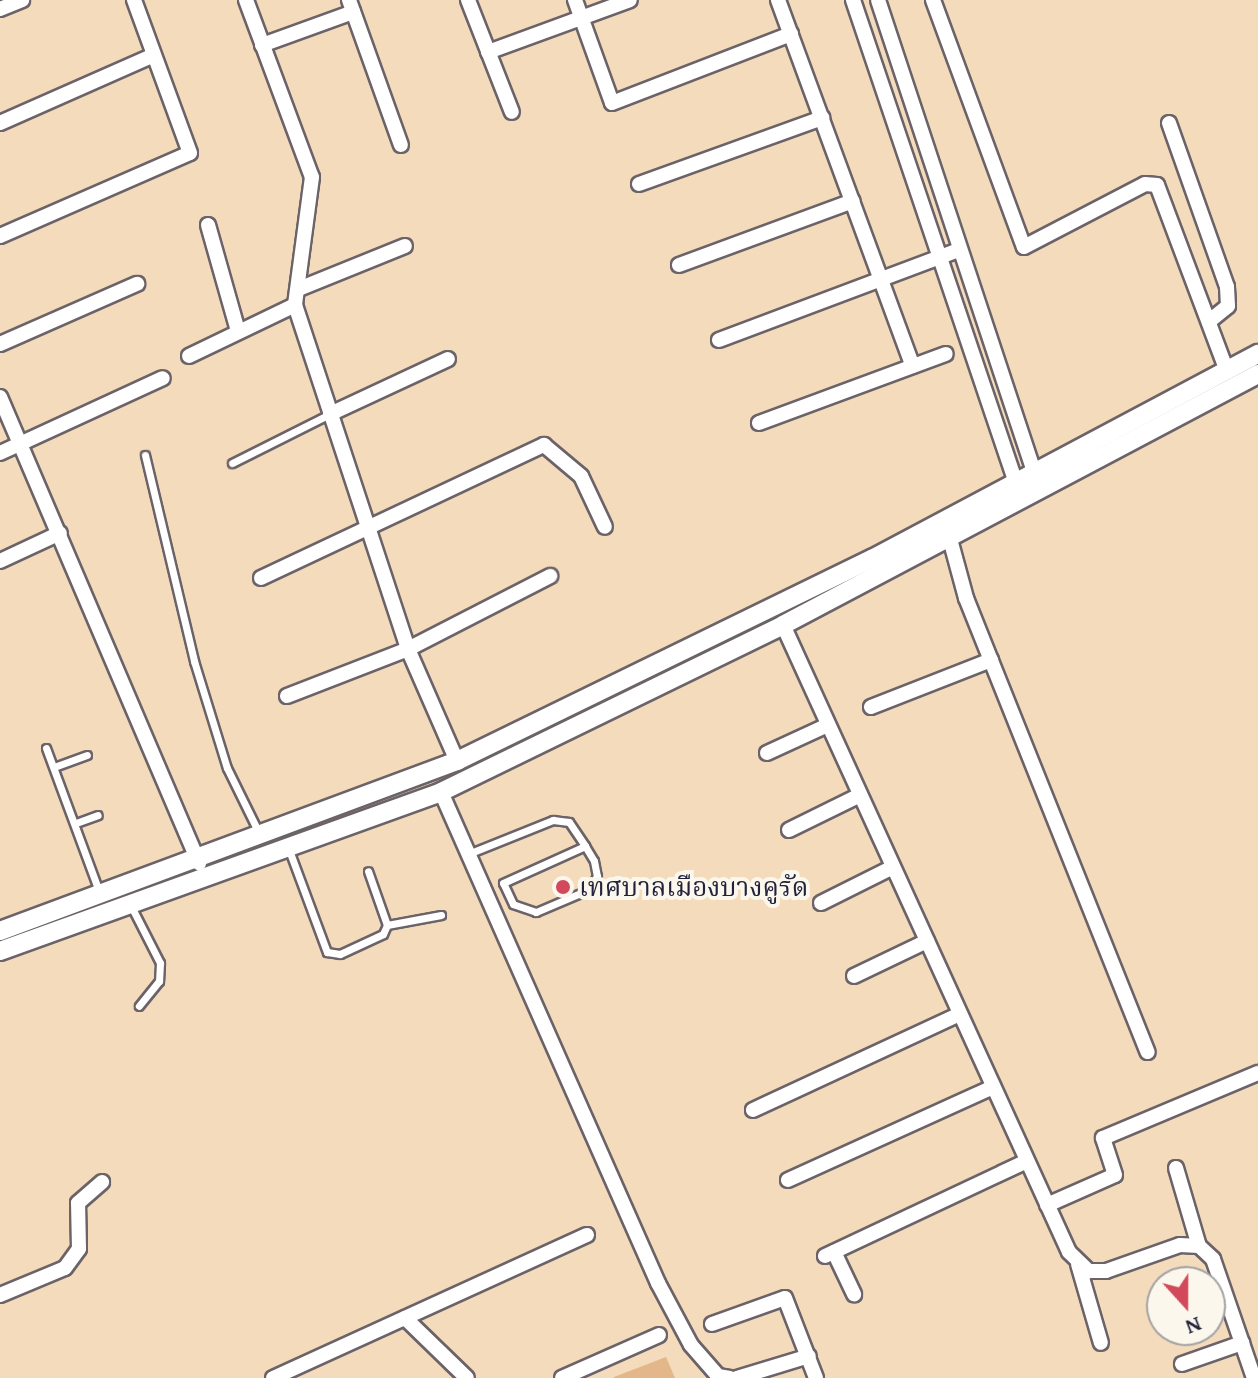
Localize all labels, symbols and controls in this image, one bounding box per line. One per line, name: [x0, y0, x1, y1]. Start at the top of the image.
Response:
place label: เทศบาลเมืองบางคูรัด: [579, 871, 808, 903]
marker: เทศบาลเมืองบางคูรัด: [554, 878, 572, 896]
north arrow: [1146, 1266, 1226, 1346]
text: N: [1181, 1309, 1206, 1344]

